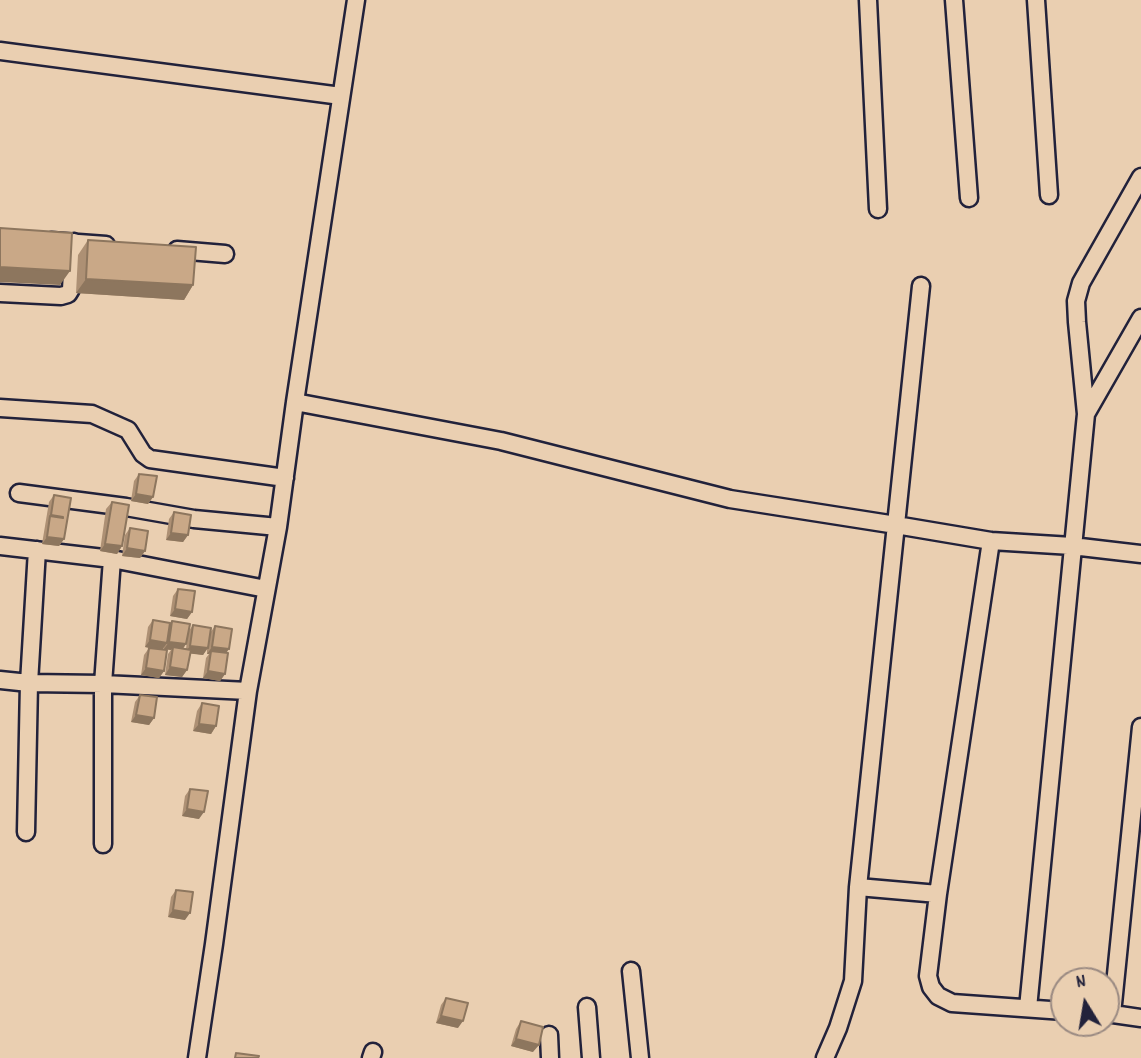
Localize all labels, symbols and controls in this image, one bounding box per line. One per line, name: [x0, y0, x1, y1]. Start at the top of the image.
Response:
north arrow: [1050, 967, 1120, 1037]
text: N: [1074, 969, 1088, 997]

